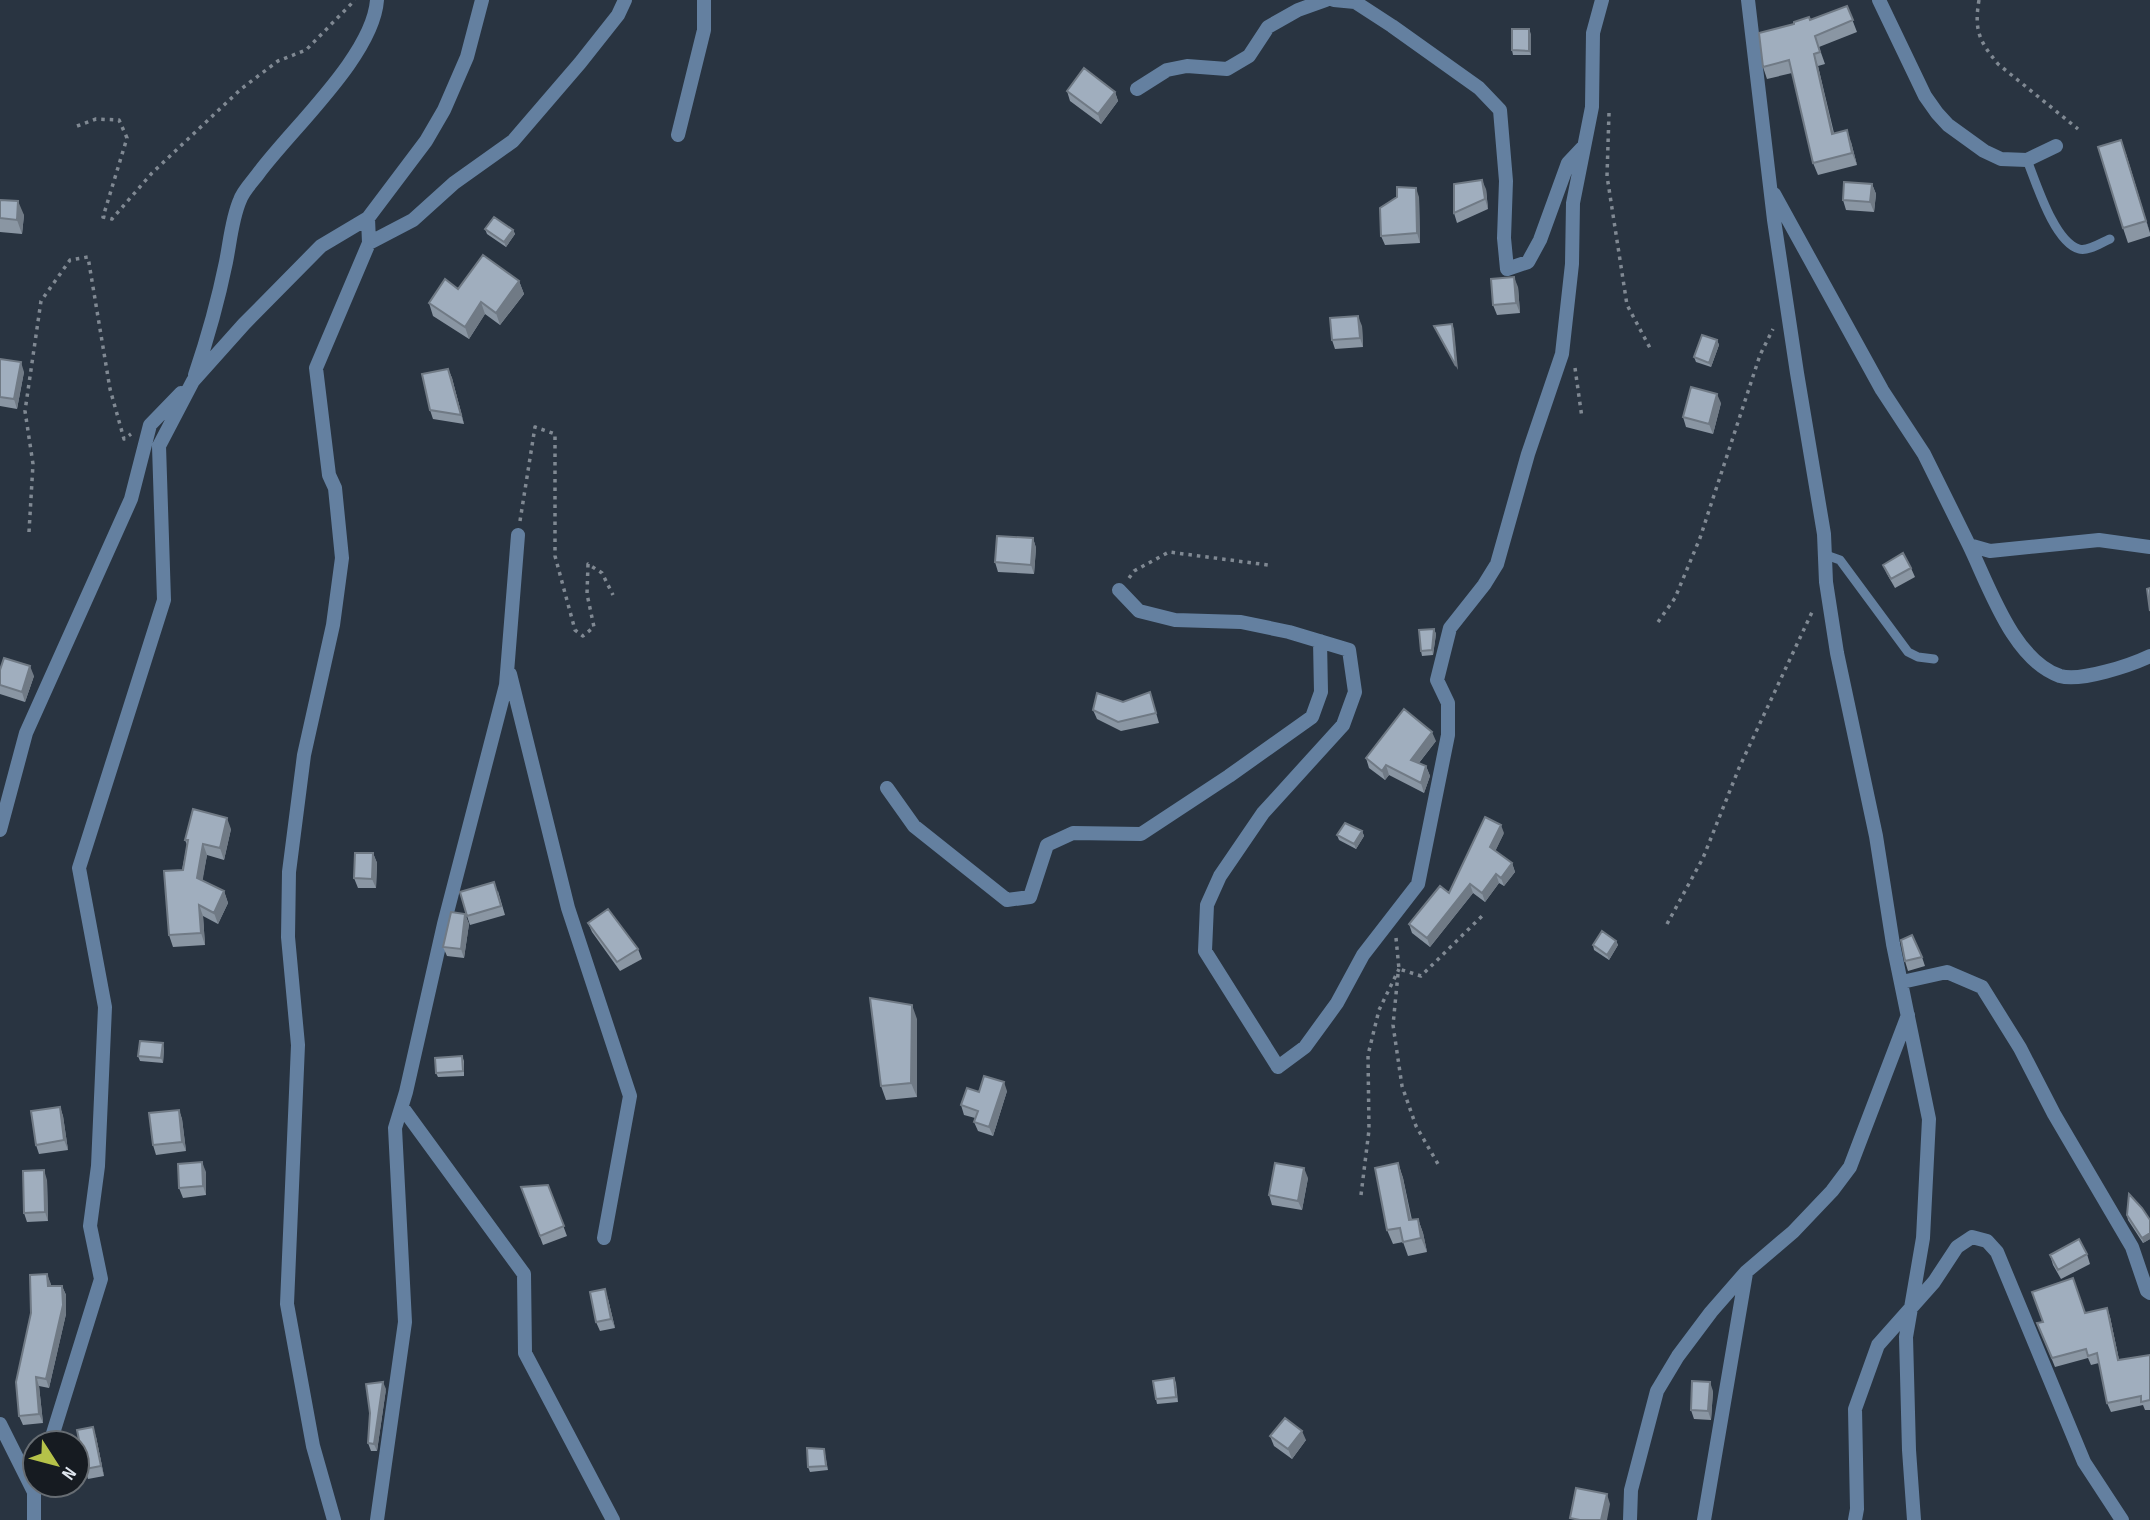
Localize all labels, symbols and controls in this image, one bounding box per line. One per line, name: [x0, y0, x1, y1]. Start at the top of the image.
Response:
north arrow: [21, 1429, 91, 1499]
text: N: [56, 1462, 81, 1484]

